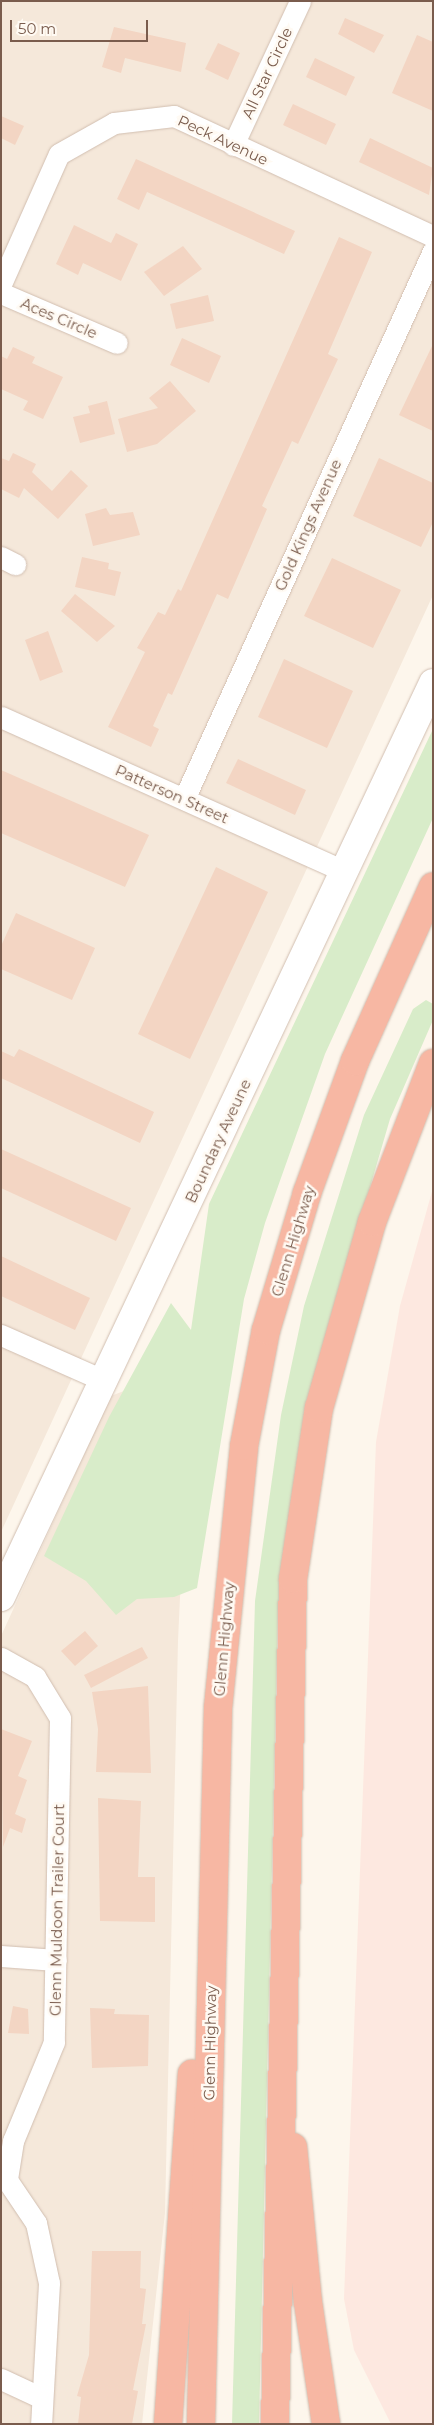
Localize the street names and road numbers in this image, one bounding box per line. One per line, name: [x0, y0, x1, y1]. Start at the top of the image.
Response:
street label: All Star Circle: [238, 25, 296, 121]
street label: Peck Avenue: [175, 111, 271, 169]
street label: Aces Circle: [18, 294, 100, 342]
street label: Gold Kings Avenue: [271, 456, 345, 594]
street label: Patterson Street: [112, 761, 232, 827]
street label: Boundary Aveune: [181, 1076, 255, 1206]
street label: Glenn Highway: [268, 1183, 318, 1299]
street label: Glenn Highway: [210, 1581, 238, 1697]
street label: Glenn Muldoon Trailer Court: [46, 1804, 68, 2016]
street label: Glenn Highway: [200, 1985, 220, 2101]

